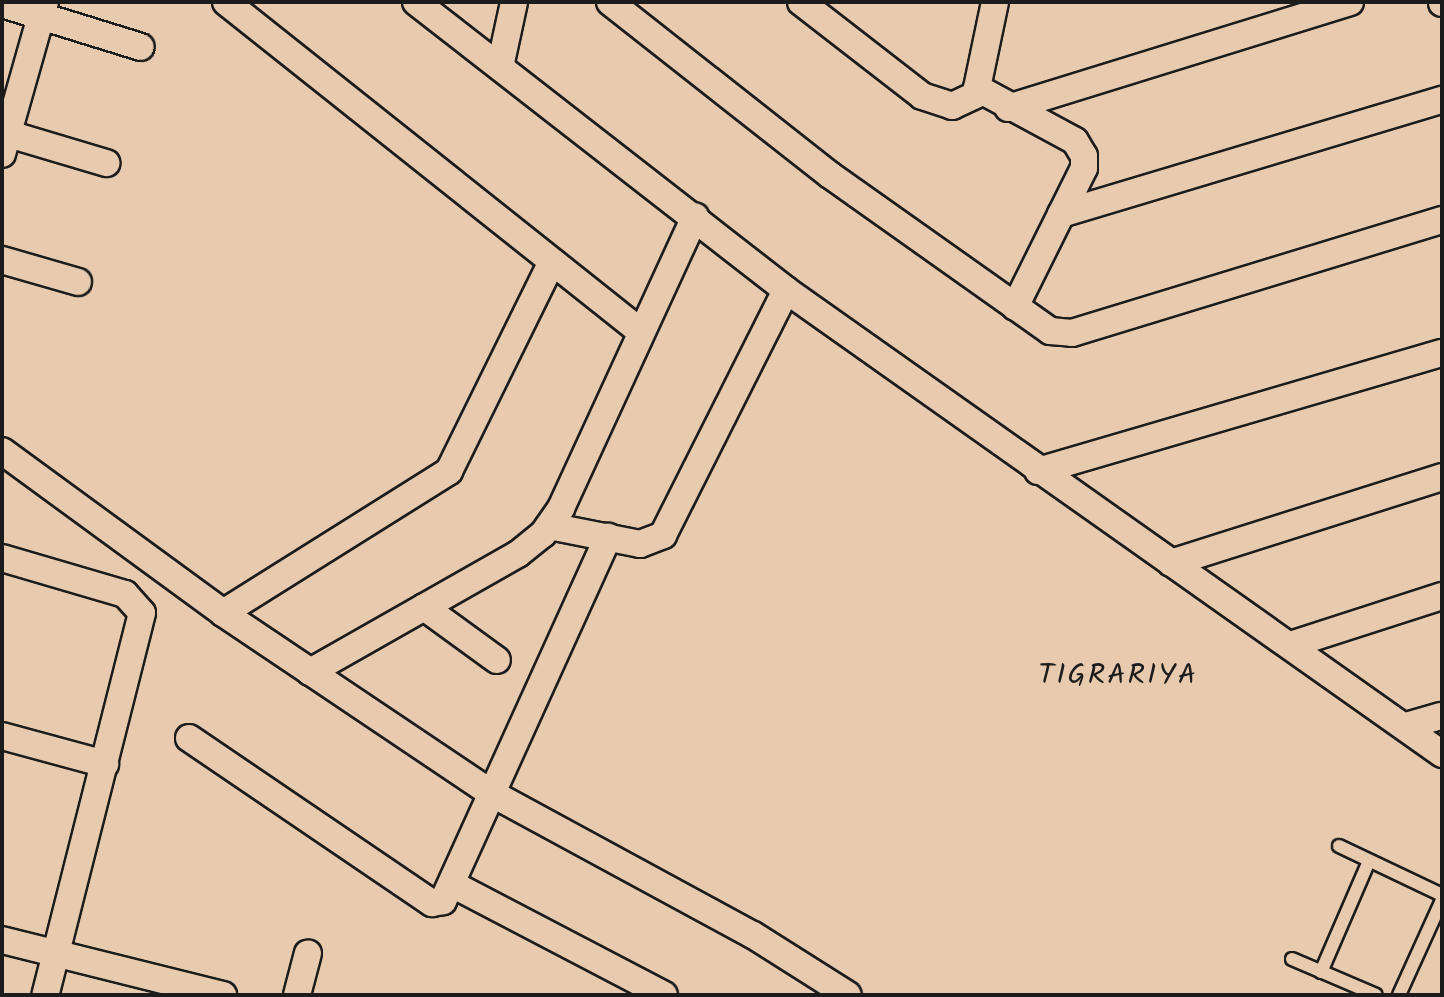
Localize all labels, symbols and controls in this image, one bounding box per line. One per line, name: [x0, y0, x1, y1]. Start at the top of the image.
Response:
district label: TIGRARIYA: [1038, 658, 1198, 694]

